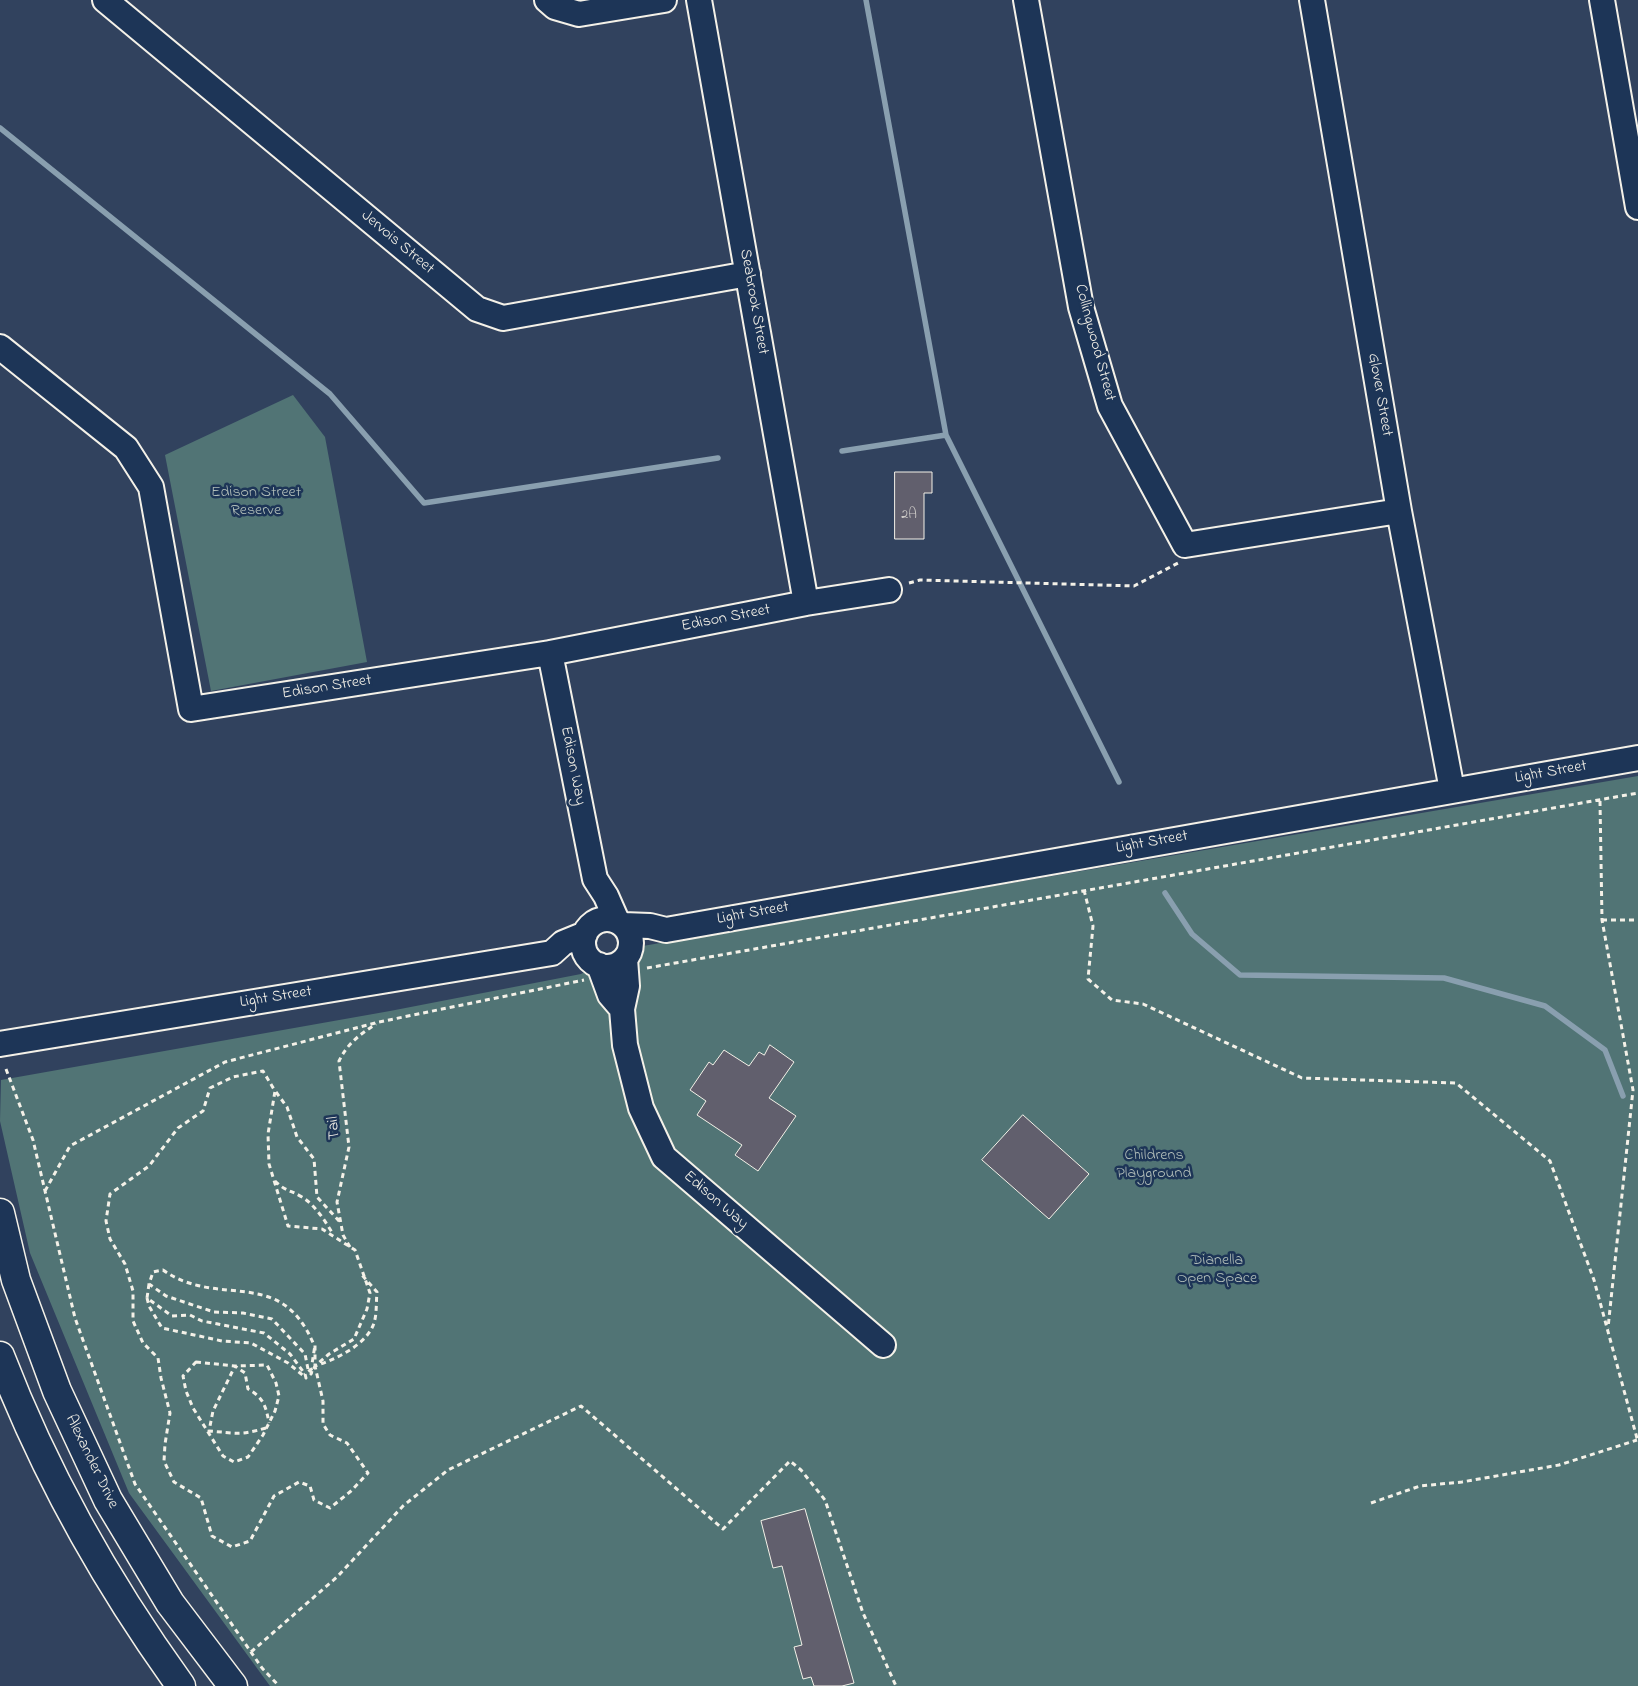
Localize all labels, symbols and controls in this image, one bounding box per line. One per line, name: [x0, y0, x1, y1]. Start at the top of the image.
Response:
street label: Jervois Street: [356, 207, 438, 279]
street label: Seabrook Street: [734, 248, 772, 356]
street label: Collingwood Street: [1069, 282, 1119, 404]
street label: Glover Street: [1362, 352, 1396, 438]
park label: Edison Street Reserve: [211, 483, 301, 521]
house number: 2A: [901, 508, 917, 524]
street label: Edison Street: [680, 601, 772, 637]
street label: Edison Street: [281, 671, 373, 705]
street label: Edison Way: [555, 725, 589, 807]
street label: Light Street: [1514, 757, 1588, 789]
street label: Light Street: [1115, 827, 1189, 859]
street label: Light Street: [716, 898, 790, 930]
street label: Light Street: [239, 983, 313, 1013]
street label: Tail: [325, 1116, 345, 1140]
park label: Childrens Playground: [1117, 1146, 1191, 1184]
street label: Edison Way: [679, 1168, 751, 1234]
park label: Dianella Open Space: [1177, 1251, 1257, 1289]
street label: Alexander Drive: [60, 1412, 122, 1512]

